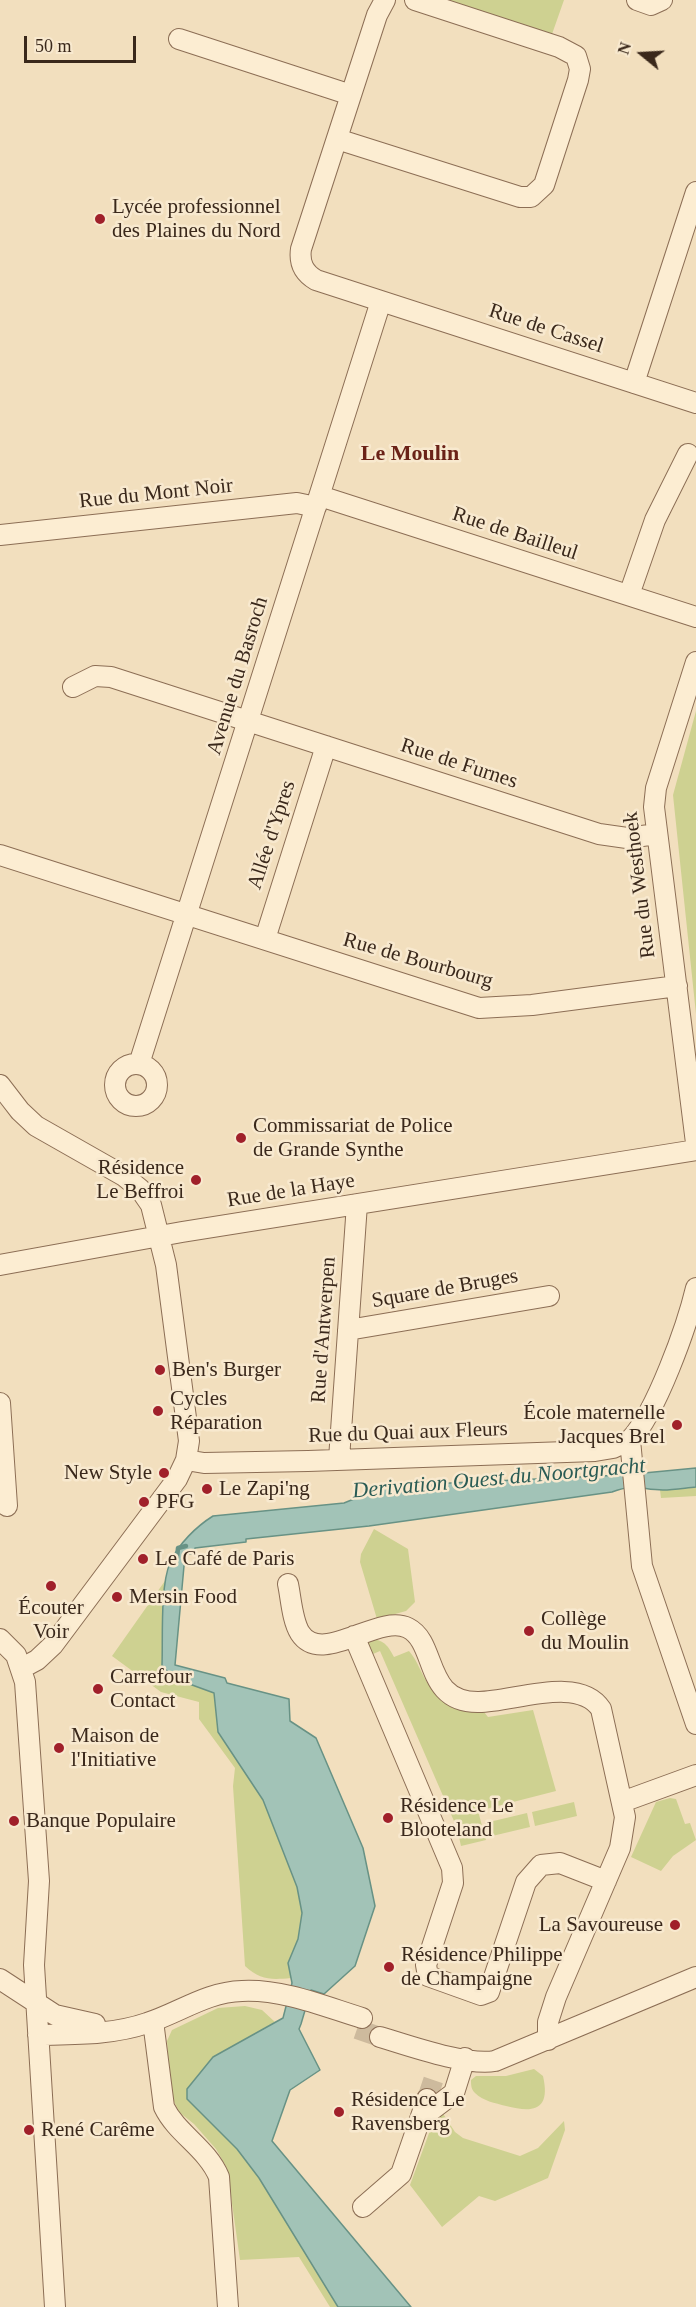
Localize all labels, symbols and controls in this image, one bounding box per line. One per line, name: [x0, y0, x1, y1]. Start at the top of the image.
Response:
scale bar: [27, 24, 140, 62]
north arrow: [612, 24, 672, 84]
text: 50 m: [35, 36, 72, 56]
text: N: [615, 40, 634, 56]
place label: Lycée professionnel des Plaines du Nord: [112, 194, 281, 244]
marker: Lycée professionnel des Plaines du Nord: [93, 212, 107, 226]
street label: Rue de Cassel: [486, 299, 606, 359]
district label: Le Moulin: [361, 441, 459, 467]
street label: Rue du Mont Noir: [78, 473, 234, 515]
street label: Rue de Bailleul: [449, 502, 581, 566]
street label: Avenue du Basroch: [202, 594, 274, 758]
street label: Rue de Furnes: [397, 733, 521, 795]
street label: Allée d'Ypres: [243, 777, 301, 893]
street label: Rue du Westhoek: [618, 810, 662, 960]
street label: Rue de Bourbourg: [340, 928, 496, 994]
place label: Commissariat de Police de Grande Synthe: [253, 1113, 452, 1163]
marker: Commissariat de Police de Grande Synthe: [234, 1131, 248, 1145]
place label: Résidence Le Beffroi: [96, 1155, 184, 1205]
street label: Rue de la Haye: [225, 1168, 357, 1214]
marker: Résidence Le Beffroi: [189, 1173, 203, 1187]
street label: Rue d'Antwerpen: [306, 1256, 342, 1404]
street label: Square de Bruges: [370, 1264, 520, 1314]
place label: Ben's Burger: [172, 1357, 281, 1383]
marker: Ben's Burger: [153, 1363, 167, 1377]
place label: Cycles Réparation: [170, 1386, 262, 1436]
place label: École maternelle Jacques Brel: [523, 1400, 665, 1450]
marker: Cycles Réparation: [151, 1404, 165, 1418]
street label: Rue du Quai aux Fleurs: [308, 1417, 508, 1449]
marker: École maternelle Jacques Brel: [670, 1418, 684, 1432]
water label: Derivation Ouest du Noortgracht: [351, 1453, 647, 1505]
place label: New Style: [64, 1460, 152, 1486]
marker: New Style: [157, 1466, 171, 1480]
place label: Le Zapi'ng: [219, 1476, 310, 1502]
marker: Le Zapi'ng: [200, 1482, 214, 1496]
place label: PFG: [156, 1489, 195, 1515]
marker: PFG: [137, 1495, 151, 1509]
place label: Le Café de Paris: [155, 1546, 294, 1572]
marker: Le Café de Paris: [136, 1552, 150, 1566]
marker: Écouter Voir: [44, 1579, 58, 1593]
place label: Mersin Food: [129, 1584, 237, 1610]
marker: Mersin Food: [110, 1590, 124, 1604]
place label: Écouter Voir: [18, 1595, 84, 1645]
place label: Collège du Moulin: [541, 1606, 629, 1656]
marker: Collège du Moulin: [522, 1624, 536, 1638]
place label: Carrefour Contact: [110, 1664, 192, 1714]
marker: Carrefour Contact: [91, 1682, 105, 1696]
place label: Maison de l'Initiative: [71, 1723, 159, 1773]
marker: Maison de l'Initiative: [52, 1741, 66, 1755]
place label: Résidence Le Blooteland: [400, 1793, 514, 1843]
place label: Banque Populaire: [26, 1808, 176, 1834]
marker: Résidence Le Blooteland: [381, 1811, 395, 1825]
marker: Banque Populaire: [7, 1814, 21, 1828]
place label: La Savoureuse: [539, 1912, 663, 1938]
marker: La Savoureuse: [668, 1918, 682, 1932]
place label: Résidence Philippe de Champaigne: [401, 1942, 563, 1992]
marker: Résidence Philippe de Champaigne: [382, 1960, 396, 1974]
place label: Résidence Le Ravensberg: [351, 2087, 465, 2137]
marker: Résidence Le Ravensberg: [332, 2105, 346, 2119]
place label: René Carême: [41, 2117, 155, 2143]
marker: René Carême: [22, 2123, 36, 2137]

